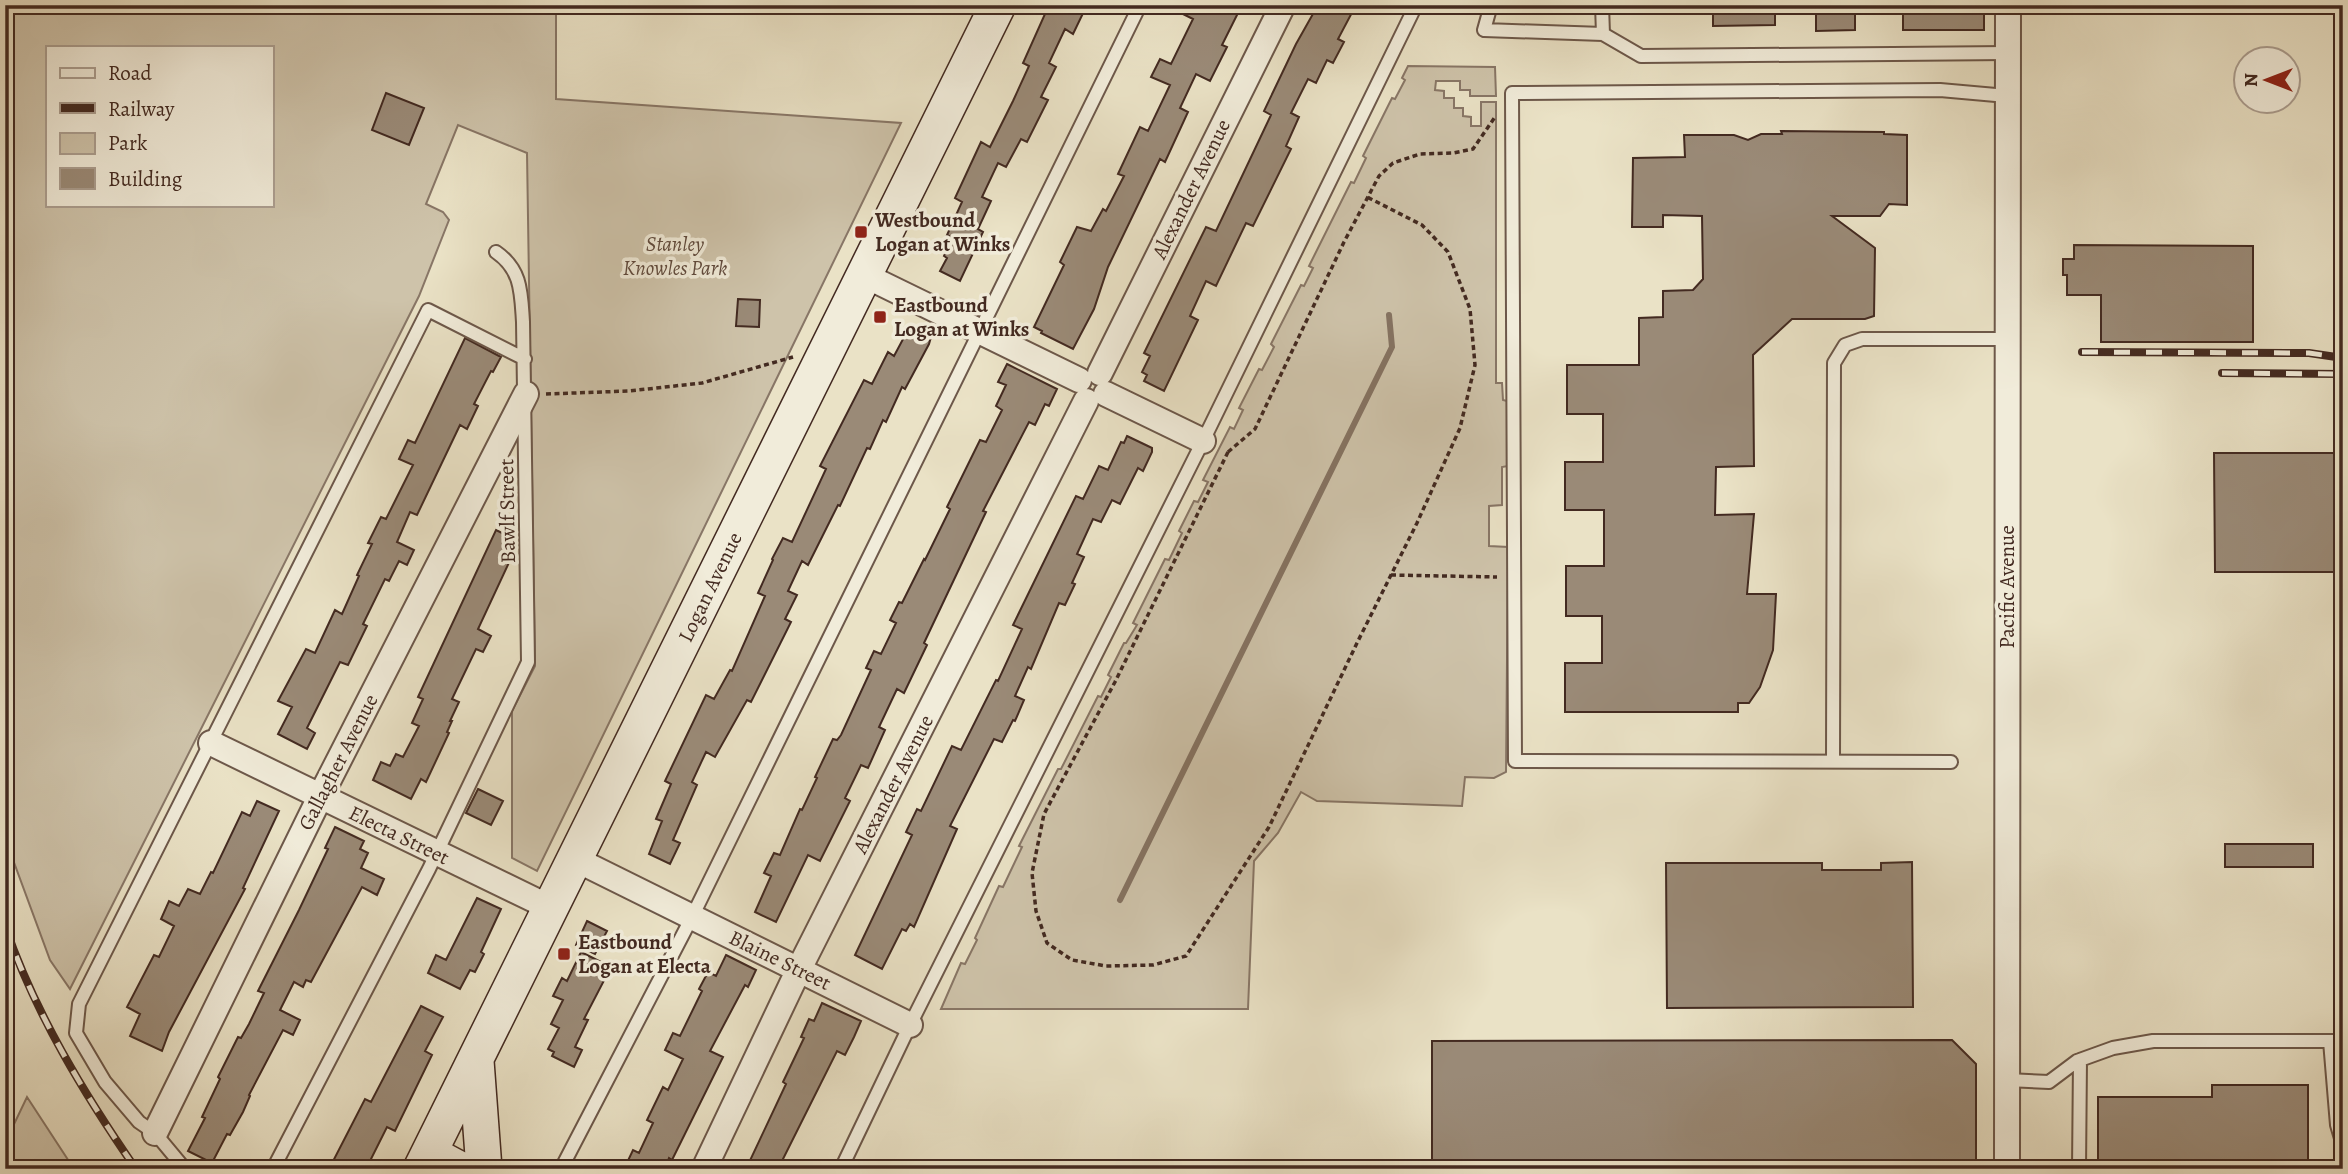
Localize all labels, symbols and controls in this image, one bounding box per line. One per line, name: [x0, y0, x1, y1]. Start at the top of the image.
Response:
legend: [46, 46, 273, 206]
north arrow: [2232, 46, 2302, 116]
text: Road: [108, 59, 152, 87]
text: N: [2238, 73, 2264, 87]
text: Railway: [108, 95, 175, 123]
street label: Alexander Avenue: [1145, 114, 1237, 264]
text: Park: [108, 129, 148, 157]
text: Building: [108, 165, 183, 193]
place label: Westbound Logan at Winks: [874, 206, 1010, 258]
marker: Westbound Logan at Winks: [853, 224, 869, 240]
park label: Stanley Knowles Park: [623, 230, 727, 282]
place label: Eastbound Logan at Winks: [894, 291, 1029, 343]
marker: Eastbound Logan at Winks: [872, 309, 888, 325]
street label: Bawlf Street: [492, 458, 522, 564]
street label: Pacific Avenue: [1993, 525, 2021, 649]
street label: Logan Avenue: [671, 527, 749, 647]
street label: Gallagher Avenue: [292, 689, 384, 835]
street label: Alexander Avenue: [846, 710, 940, 859]
street label: Electa Street: [344, 799, 454, 871]
street label: Blaine Street: [724, 923, 836, 997]
place label: Eastbound Logan at Electa: [578, 928, 712, 980]
marker: Eastbound Logan at Electa: [556, 946, 572, 962]

